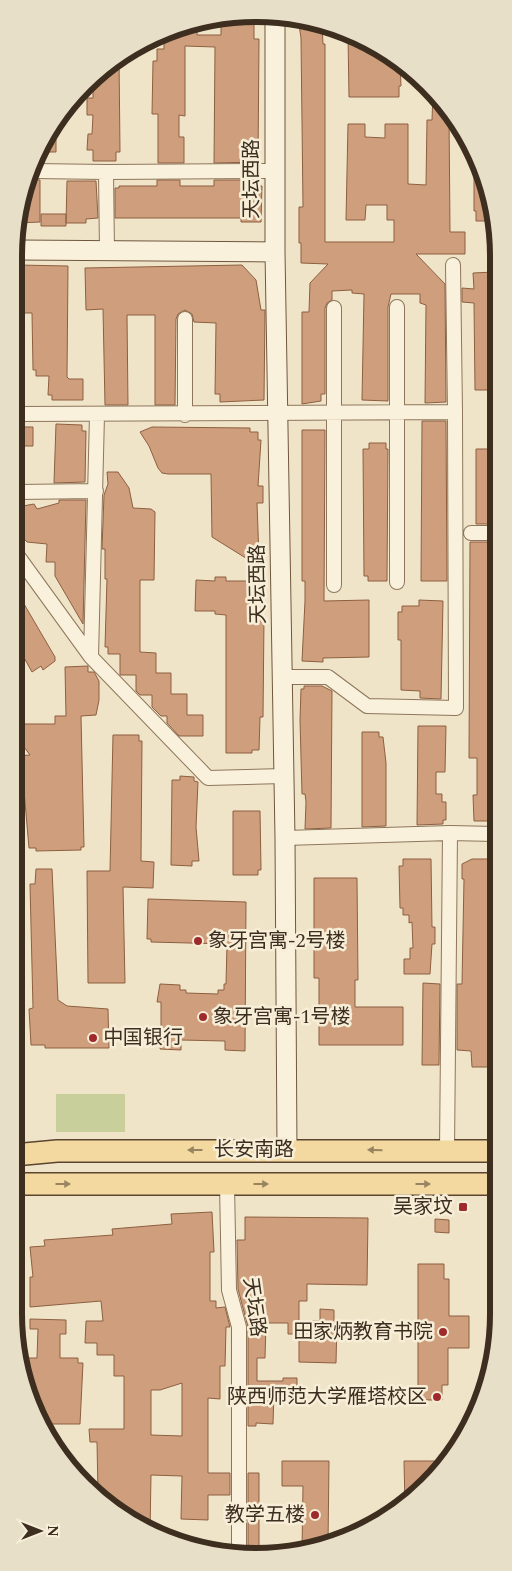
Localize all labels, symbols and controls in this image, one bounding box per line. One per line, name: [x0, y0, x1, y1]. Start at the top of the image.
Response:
street label: 天坛西路: [237, 139, 267, 219]
street label: 天坛西路: [242, 544, 274, 624]
place label: 象牙宫寓-2号楼: [208, 926, 346, 956]
marker: 象牙宫寓-2号楼: [192, 935, 204, 947]
place label: 象牙宫寓-1号楼: [213, 1002, 351, 1032]
marker: 象牙宫寓-1号楼: [197, 1011, 209, 1023]
place label: 中国银行: [103, 1023, 183, 1053]
marker: 中国银行: [87, 1032, 99, 1044]
street label: 长安南路: [214, 1135, 294, 1165]
one-way arrow: [187, 1146, 203, 1154]
one-way arrow: [367, 1146, 383, 1154]
one-way arrow: [55, 1180, 71, 1188]
one-way arrow: [253, 1180, 269, 1188]
one-way arrow: [415, 1180, 431, 1188]
place label: 吴家坟: [393, 1192, 453, 1222]
marker: 吴家坟: [457, 1201, 469, 1213]
street label: 天坛路: [235, 1275, 273, 1339]
place label: 田家炳教育书院: [293, 1317, 433, 1347]
marker: 田家炳教育书院: [437, 1326, 449, 1338]
place label: 陕西师范大学雁塔校区: [227, 1382, 427, 1412]
marker: 陕西师范大学雁塔校区: [431, 1391, 443, 1403]
place label: 教学五楼: [225, 1500, 305, 1530]
north arrow: [15, 1506, 65, 1556]
marker: 教学五楼: [309, 1509, 321, 1521]
text: N: [42, 1525, 63, 1537]

